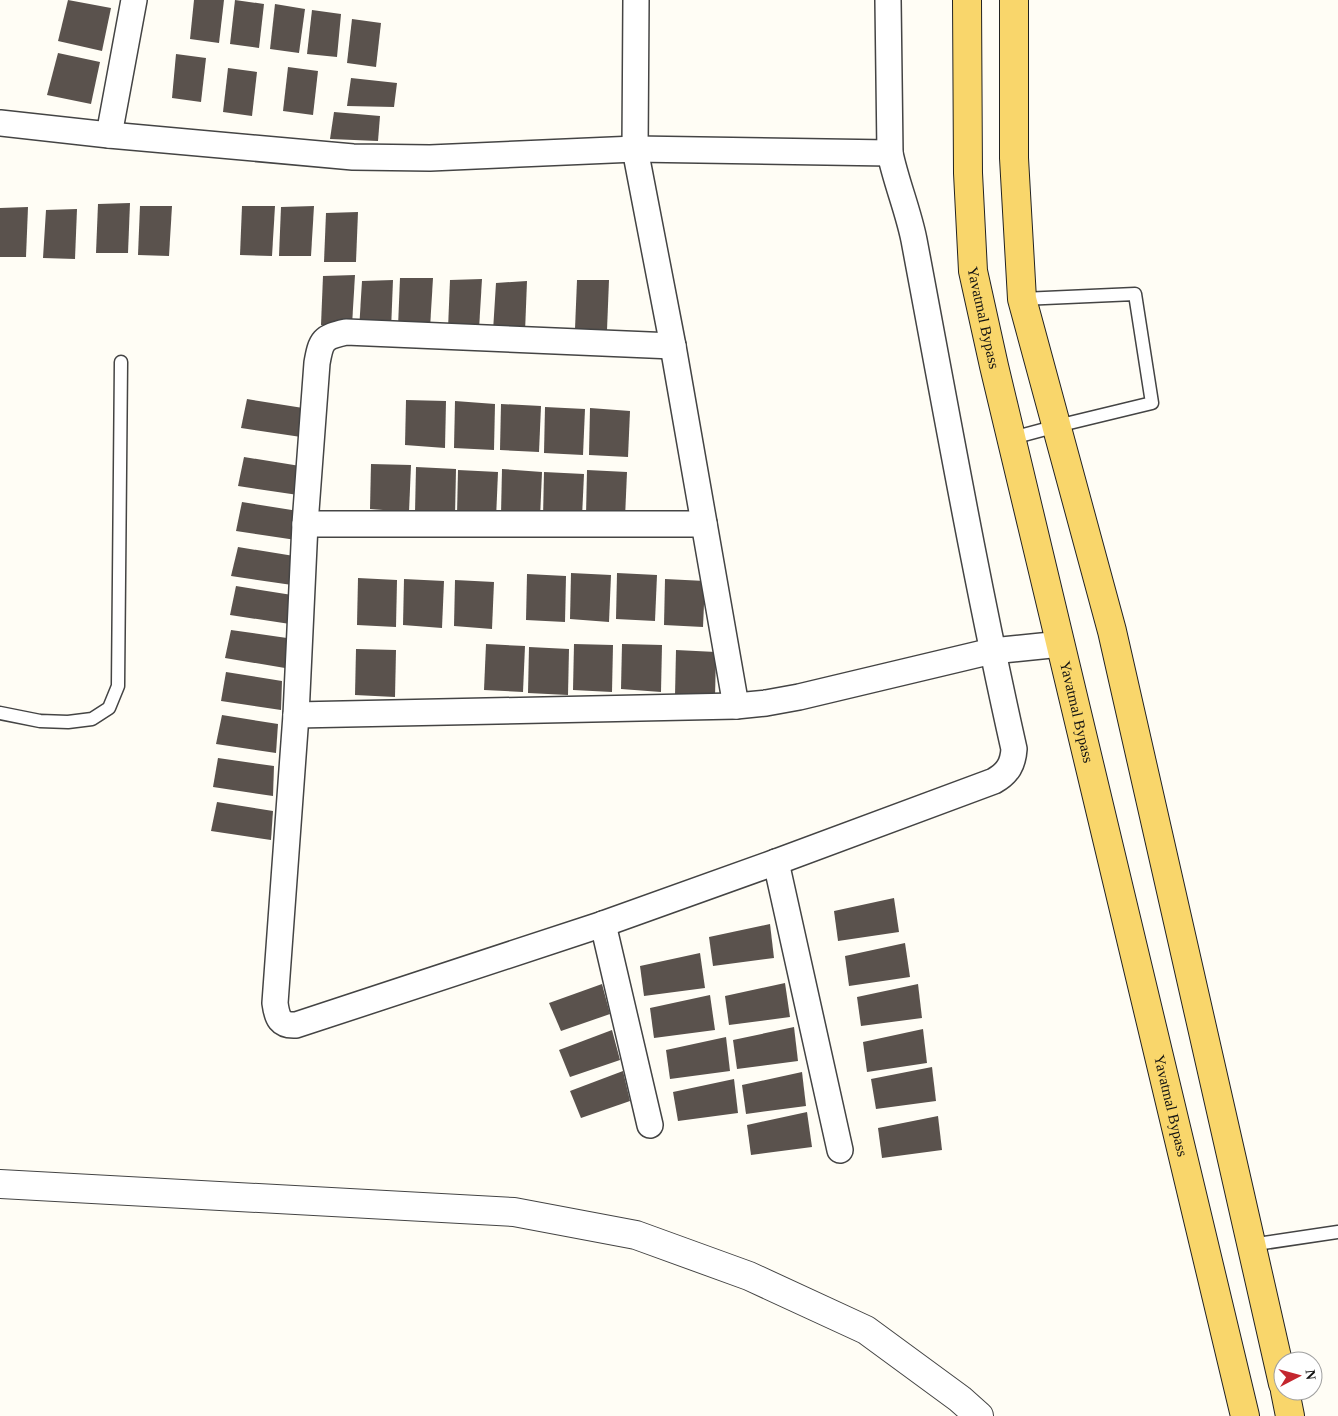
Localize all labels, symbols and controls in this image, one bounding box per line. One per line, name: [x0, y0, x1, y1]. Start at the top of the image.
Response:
street label: Yavatmal Bypass: [964, 265, 1002, 370]
street label: Yavatmal Bypass: [1057, 659, 1097, 764]
street label: Yavatmal Bypass: [1151, 1053, 1191, 1158]
north arrow: [1273, 1351, 1323, 1401]
text: N: [1302, 1369, 1318, 1381]

